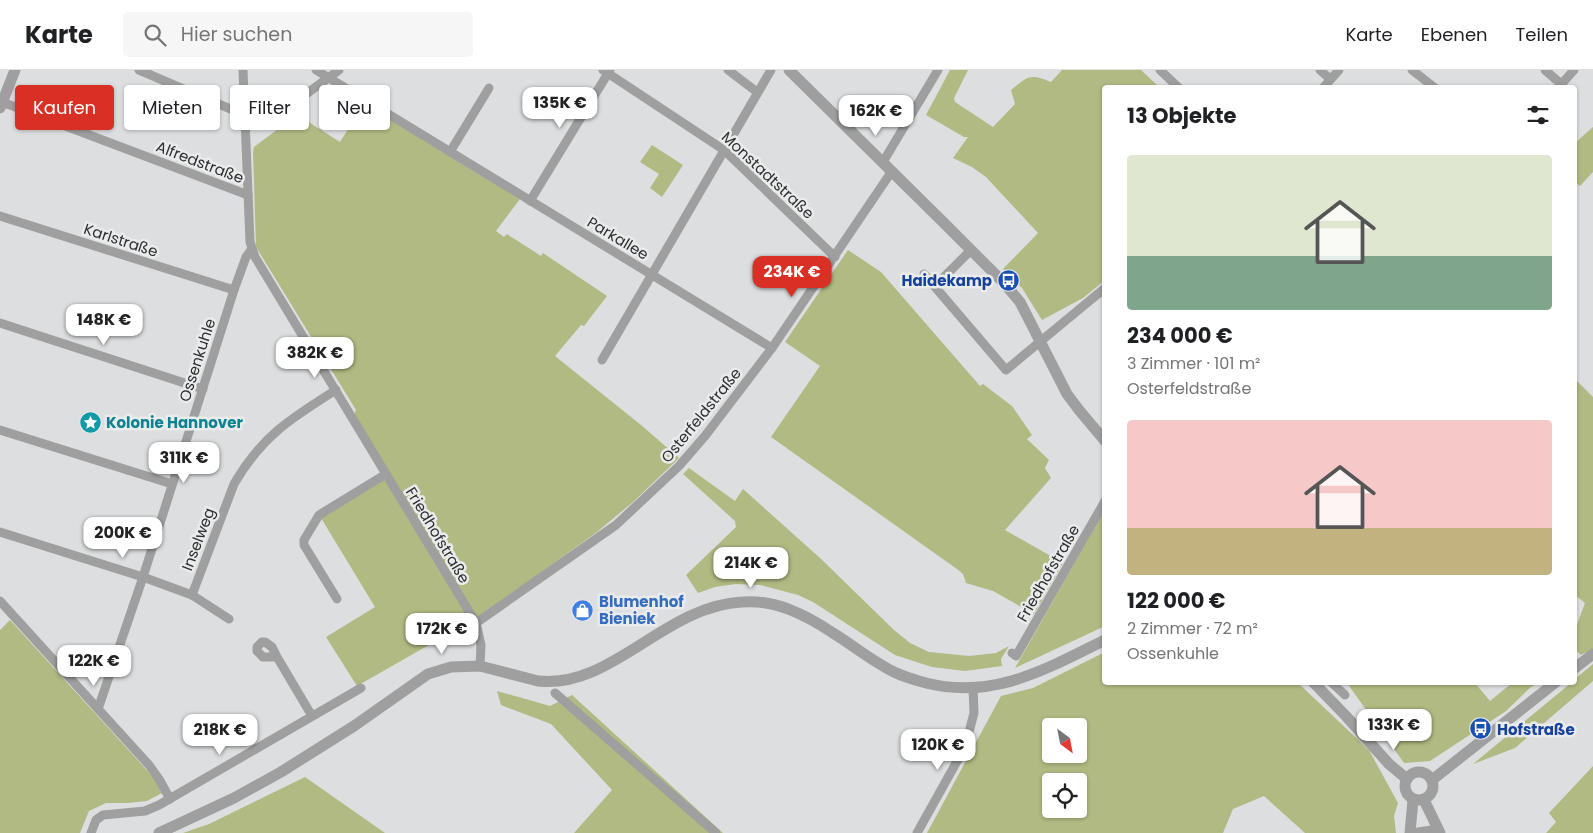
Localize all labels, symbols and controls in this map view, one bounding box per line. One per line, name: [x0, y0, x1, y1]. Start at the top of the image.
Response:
search box: [123, 12, 473, 57]
text: Karte: [25, 18, 93, 51]
icon: search: [141, 21, 169, 49]
text: Hier suchen: [181, 21, 292, 48]
text: Karte: [1345, 22, 1393, 47]
text: Ebenen: [1421, 22, 1488, 47]
text: Teilen: [1516, 22, 1568, 47]
chip: Kaufen: [15, 85, 114, 130]
chip: Mieten: [124, 85, 220, 130]
chip: Filter: [230, 85, 309, 130]
chip: Neu: [319, 85, 390, 130]
pin: 135K €: [519, 87, 601, 129]
text: 135K €: [533, 91, 587, 114]
pin: 162K €: [835, 94, 917, 137]
text: 162K €: [850, 99, 902, 122]
text: 13 Objekte: [1127, 101, 1236, 130]
icon: filters: [1524, 101, 1552, 129]
street label: Monstadtstraße: [717, 127, 819, 223]
street label: Alfredstraße: [153, 136, 247, 188]
icon: home: [1295, 187, 1385, 277]
street label: Parkallee: [583, 211, 653, 265]
street label: Karlstraße: [81, 218, 161, 262]
pin: 234K €: [751, 256, 833, 298]
text: 234K €: [764, 260, 820, 283]
bus stop icon: Haidekamp: [996, 268, 1020, 292]
place label: Haidekamp: [901, 270, 992, 291]
pin: 148K €: [63, 304, 145, 346]
text: 148K €: [77, 308, 131, 331]
street label: Ossenkuhle: [174, 316, 220, 404]
text: 234 000 €: [1127, 321, 1233, 350]
pin: 382K €: [274, 336, 356, 379]
text: 382K €: [287, 341, 343, 364]
text: 3 Zimmer · 101 m²: [1127, 352, 1260, 375]
street label: Osterfeldstraße: [656, 363, 746, 467]
text: Osterfeldstraße: [1127, 377, 1251, 400]
place icon: Kolonie Hannover: [78, 410, 102, 434]
place label: Kolonie Hannover: [106, 412, 244, 433]
pin: 311K €: [143, 442, 225, 484]
text: 311K €: [160, 446, 209, 469]
icon: home: [1295, 452, 1385, 542]
street label: Friedhofstraße: [401, 483, 475, 587]
street label: Inselweg: [176, 504, 220, 574]
pin: 200K €: [82, 516, 164, 559]
text: 200K €: [94, 521, 152, 544]
street label: Friedhofstraße: [1012, 521, 1084, 625]
pin: 214K €: [710, 546, 792, 589]
text: 214K €: [724, 551, 778, 574]
text: 122 000 €: [1127, 586, 1226, 615]
place label: Blumenhof Bieniek: [599, 591, 684, 629]
shop icon: Blumenhof Bieniek: [571, 598, 595, 622]
pin: 172K €: [401, 612, 483, 655]
text: 172K €: [417, 617, 468, 640]
text: 2 Zimmer · 72 m²: [1127, 617, 1258, 640]
text: Ossenkuhle: [1127, 642, 1219, 665]
pin: 122K €: [53, 644, 135, 687]
text: 122K €: [68, 649, 120, 672]
pin: 133K €: [1353, 708, 1435, 751]
text: 133K €: [1368, 713, 1420, 736]
pin: 218K €: [179, 714, 261, 756]
bus stop icon: Hofstraße: [1469, 717, 1493, 741]
text: 218K €: [194, 718, 246, 741]
north arrow: [1042, 718, 1088, 762]
map controls: [1042, 718, 1087, 818]
place label: Hofstraße: [1497, 719, 1575, 740]
pin: 120K €: [897, 728, 979, 771]
text: 120K €: [912, 733, 964, 756]
button: locate: [1042, 773, 1087, 818]

